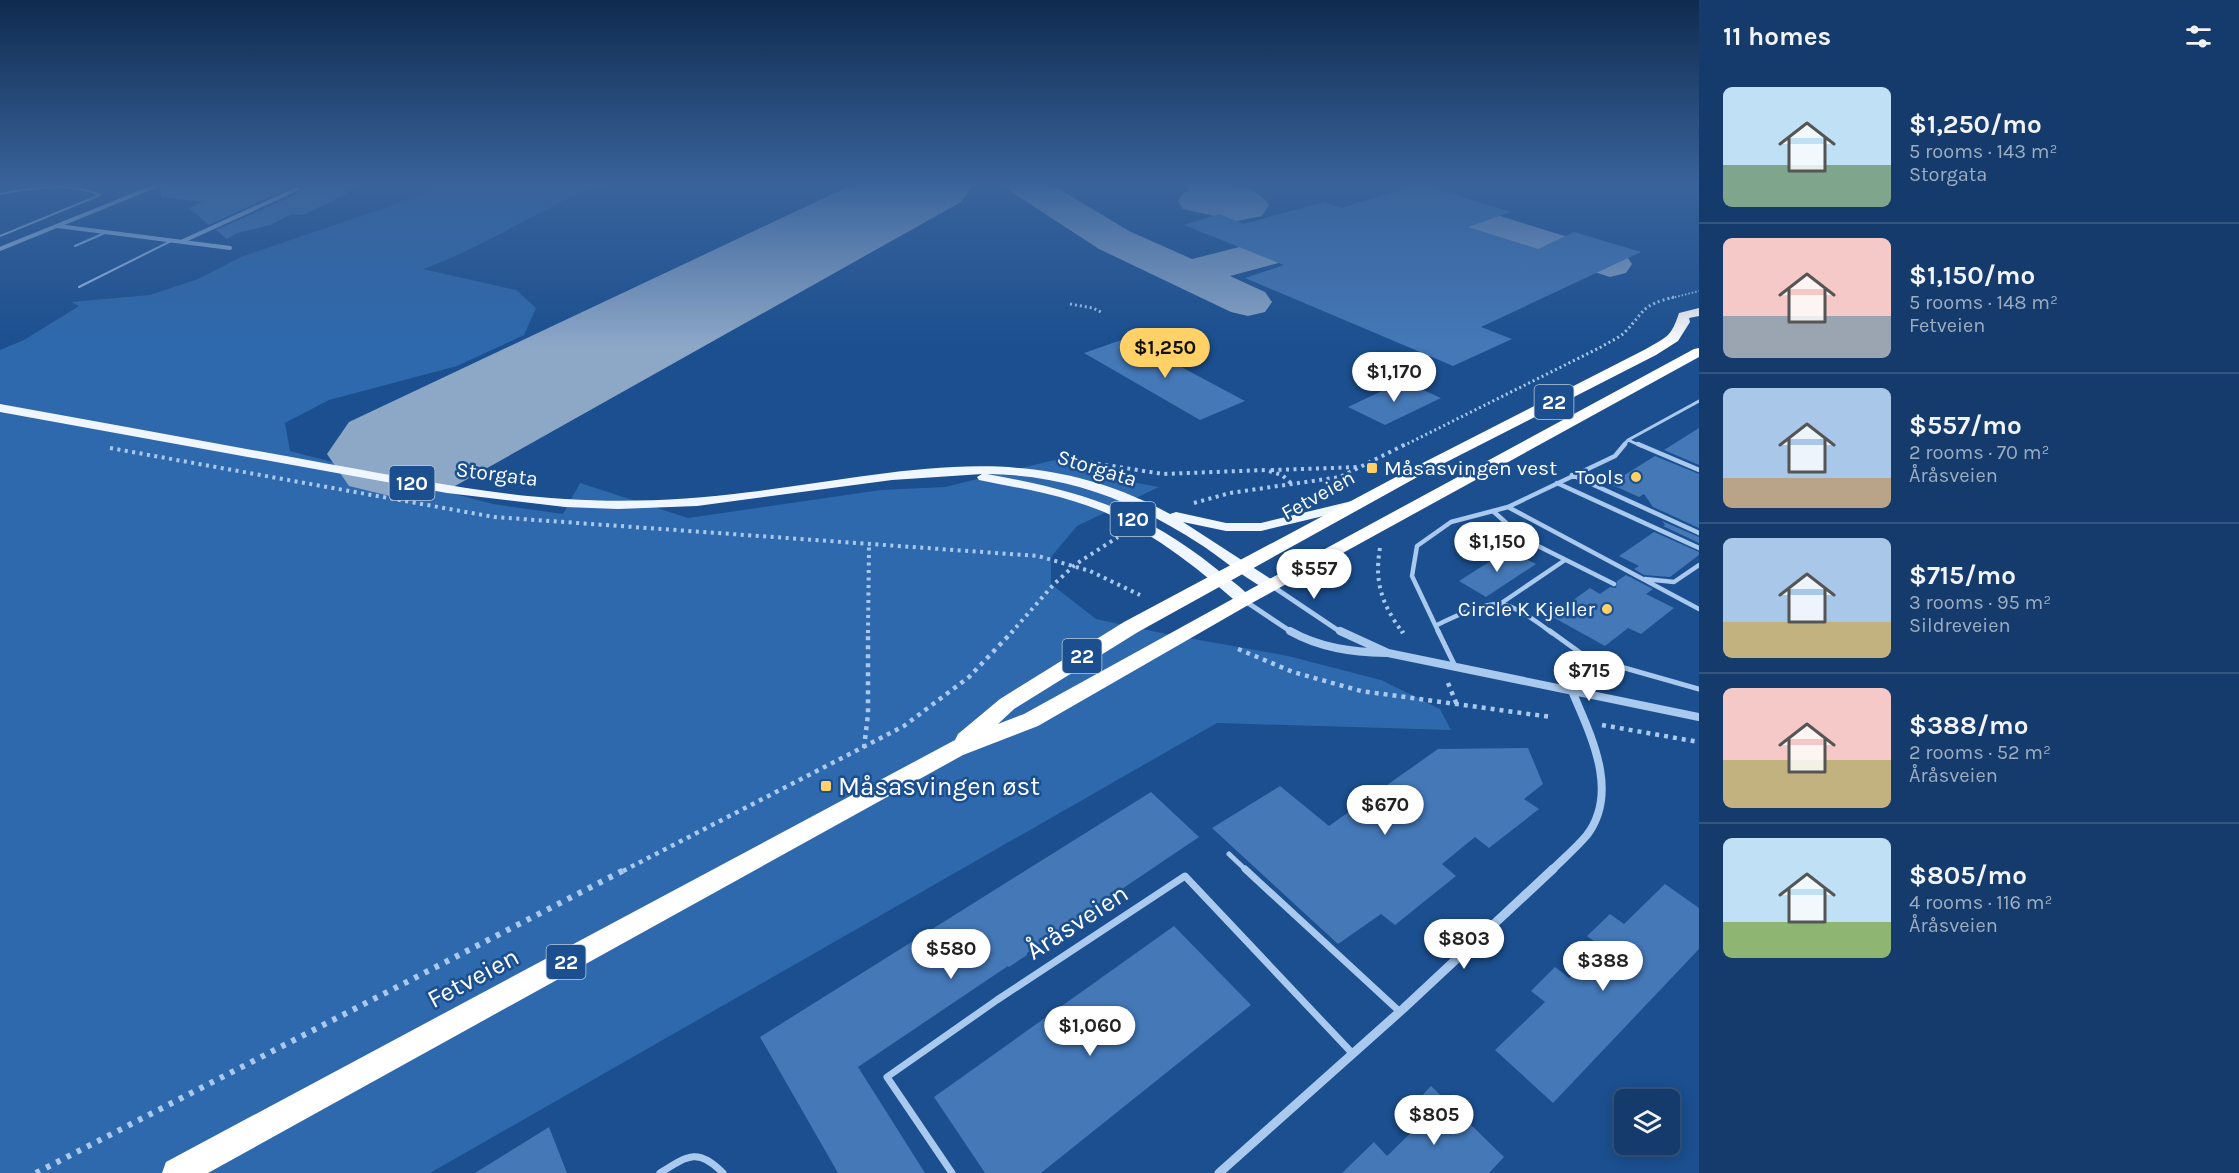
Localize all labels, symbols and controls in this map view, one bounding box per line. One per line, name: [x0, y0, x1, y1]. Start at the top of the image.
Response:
icon: filters: [2182, 20, 2215, 53]
text: 11 homes: [1723, 21, 1831, 52]
text: $1,250/mo: [1909, 109, 2042, 140]
icon: home: [1771, 111, 1843, 183]
text: 5 rooms · 143 m²: [1909, 140, 2058, 163]
text: Storgata: [1909, 163, 1987, 186]
text: $1,150/mo: [1909, 260, 2035, 291]
icon: home: [1771, 262, 1843, 334]
text: 5 rooms · 148 m²: [1909, 291, 2058, 314]
text: Fetveien: [1909, 314, 1985, 337]
pin: $1,250: [1116, 328, 1214, 379]
text: $1,250: [1134, 336, 1196, 359]
pin: $1,170: [1345, 352, 1443, 403]
text: $1,170: [1366, 360, 1422, 383]
road number: 22: [1534, 385, 1574, 419]
text: $557/mo: [1909, 410, 2022, 441]
icon: home: [1771, 412, 1843, 484]
text: 2 rooms · 70 m²: [1909, 441, 2049, 464]
street label: Storgata: [1054, 445, 1140, 491]
place label: Måsasvingen vest: [1384, 456, 1557, 480]
street label: Storgata: [455, 457, 539, 491]
marker: Måsasvingen vest: [1365, 461, 1379, 475]
text: Åråsveien: [1909, 464, 1998, 487]
street label: Fetveien: [1277, 465, 1359, 525]
place label: Tools: [1575, 465, 1624, 489]
road number: 120: [390, 466, 434, 500]
marker: Tools: [1629, 470, 1643, 484]
road number: 120: [1110, 502, 1156, 536]
pin: $1,150: [1448, 522, 1546, 573]
text: $1,150: [1468, 530, 1526, 553]
pin: $557: [1278, 549, 1350, 600]
text: $557: [1290, 557, 1338, 580]
text: $715/mo: [1909, 560, 2016, 591]
icon: home: [1771, 562, 1843, 634]
text: 3 rooms · 95 m²: [1909, 591, 2051, 614]
place label: Circle K Kjeller: [1458, 597, 1595, 621]
marker: Circle K Kjeller: [1600, 602, 1614, 616]
text: Sildreveien: [1909, 614, 2011, 637]
road number: 22: [1062, 639, 1102, 673]
pin: $715: [1553, 651, 1625, 702]
text: $715: [1568, 659, 1610, 682]
text: $388/mo: [1909, 710, 2028, 741]
icon: home: [1771, 712, 1843, 784]
text: 2 rooms · 52 m²: [1909, 741, 2051, 764]
text: Åråsveien: [1909, 764, 1998, 787]
place label: Måsasvingen øst: [838, 771, 1040, 802]
marker: Måsasvingen øst: [819, 779, 833, 793]
pin: $670: [1349, 785, 1421, 836]
text: $670: [1361, 793, 1409, 816]
text: $805/mo: [1909, 860, 2027, 891]
icon: home: [1771, 862, 1843, 934]
street label: Åråsveien: [1020, 878, 1134, 966]
text: 4 rooms · 116 m²: [1909, 891, 2052, 914]
text: Åråsveien: [1909, 914, 1998, 937]
pin: $803: [1428, 919, 1500, 970]
text: $803: [1438, 927, 1490, 950]
pin: $580: [915, 929, 987, 980]
text: $580: [926, 937, 977, 960]
street label: Fetveien: [422, 941, 524, 1015]
pin: $388: [1567, 941, 1639, 992]
road number: 22: [546, 945, 586, 979]
text: $388: [1577, 949, 1629, 972]
pin: $1,060: [1041, 1006, 1139, 1057]
text: $1,060: [1058, 1014, 1122, 1037]
map controls: [1614, 1089, 1680, 1155]
button: layers: [1614, 1089, 1680, 1155]
pin: $805: [1398, 1095, 1470, 1146]
text: $805: [1409, 1103, 1460, 1126]

